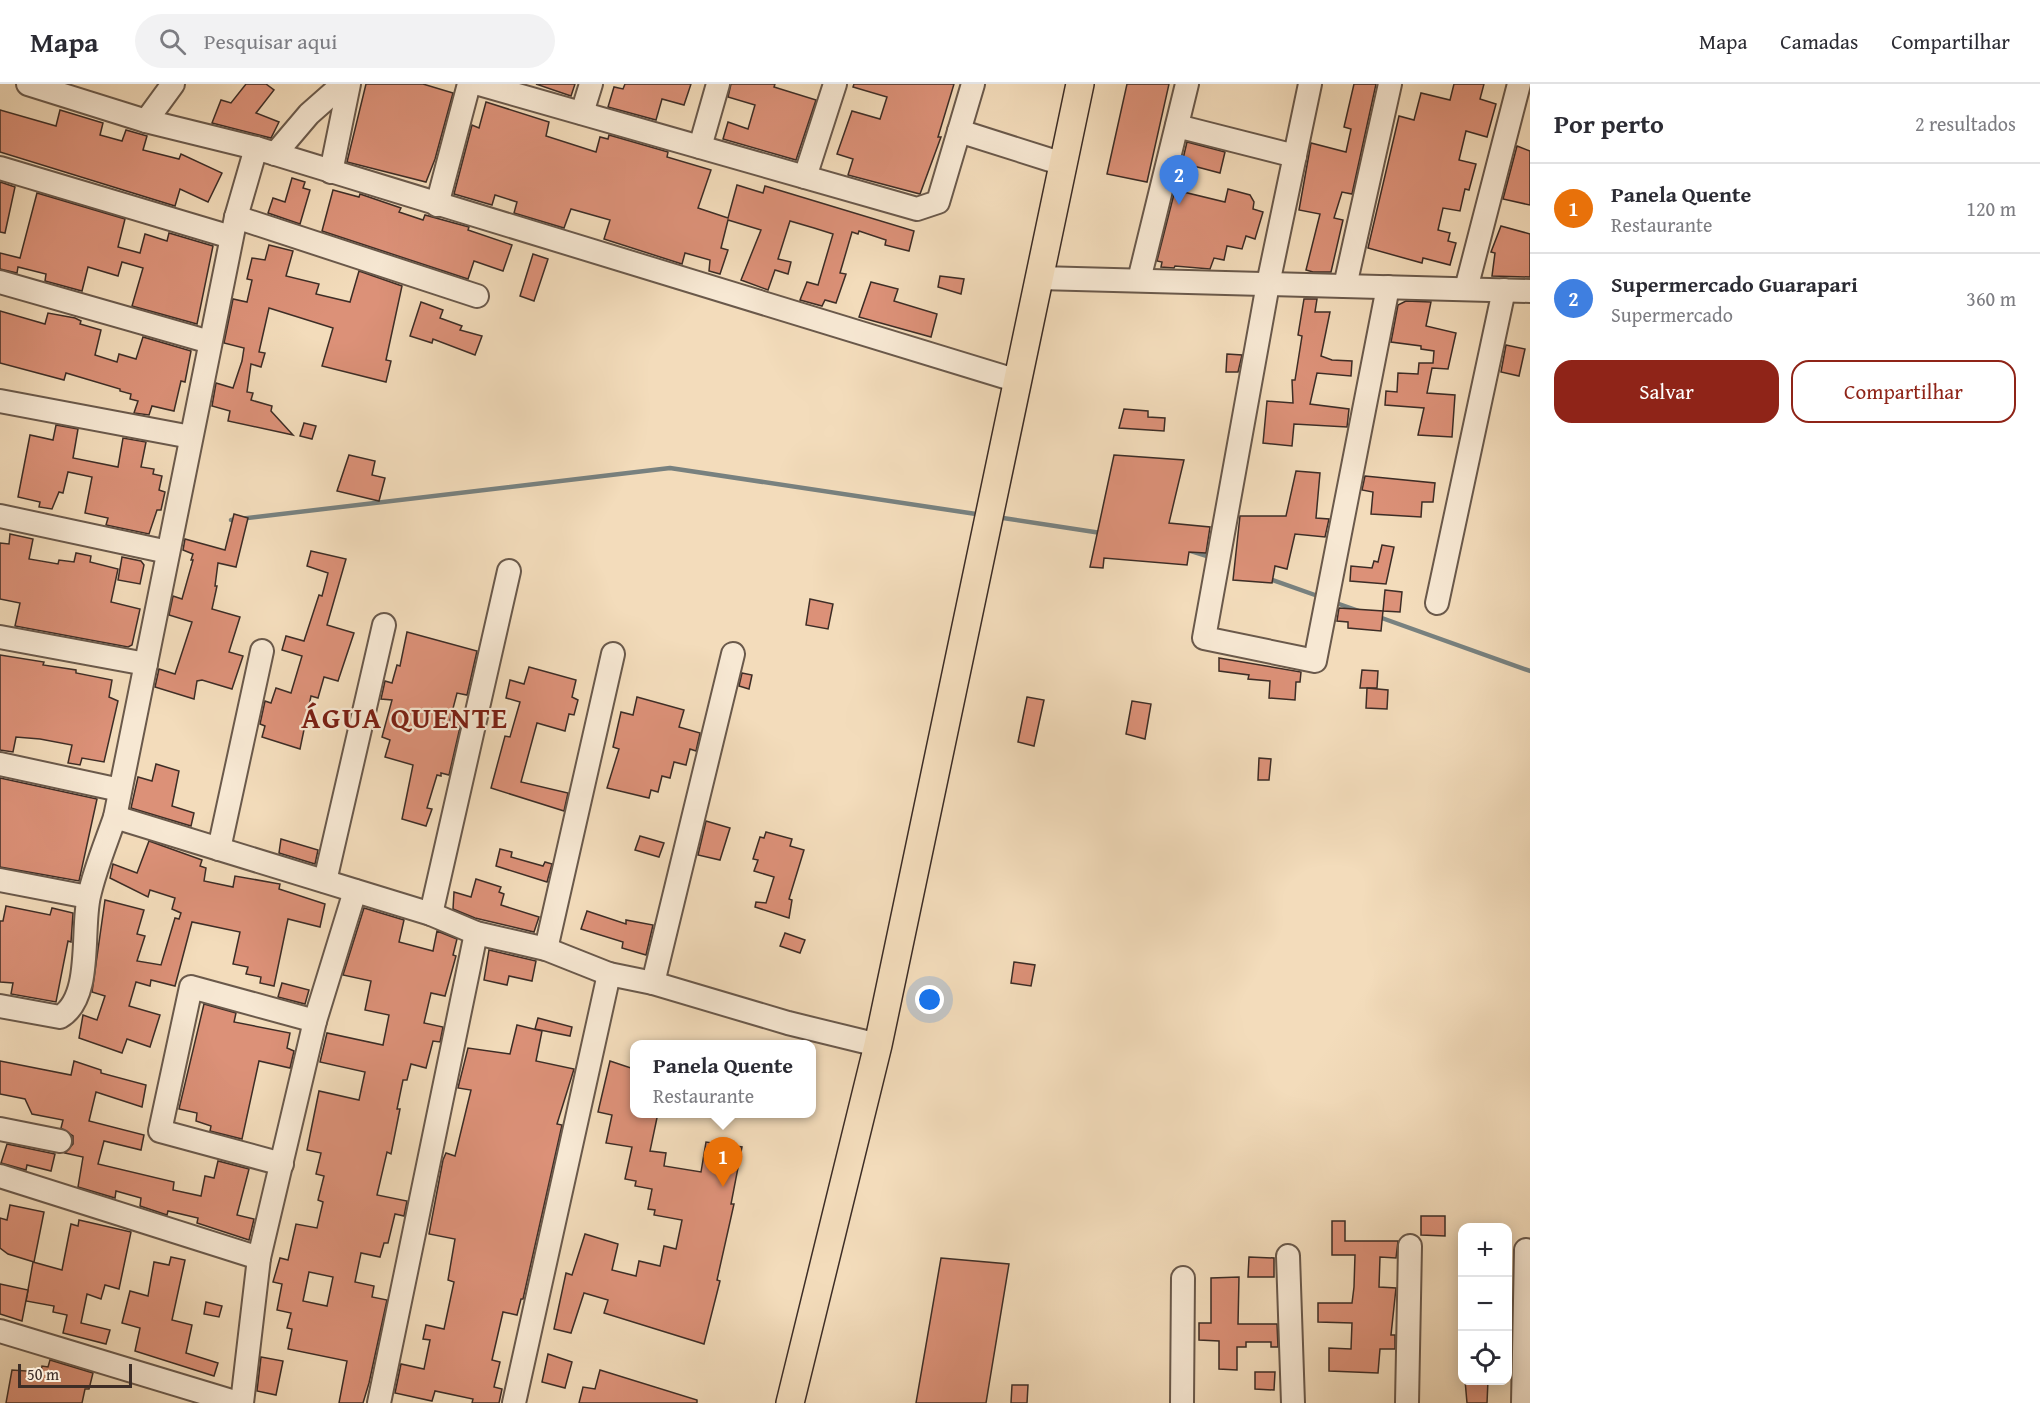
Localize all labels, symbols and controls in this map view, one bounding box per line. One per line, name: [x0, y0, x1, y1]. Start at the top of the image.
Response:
search box: [135, 14, 555, 68]
text: Mapa: [30, 21, 99, 62]
icon: search: [156, 25, 189, 58]
text: Pesquisar aqui: [204, 25, 337, 57]
text: Mapa: [1699, 26, 1747, 57]
text: Camadas: [1780, 26, 1858, 57]
text: Compartilhar: [1891, 26, 2010, 57]
text: Por perto: [1554, 104, 1664, 143]
text: 2 resultados: [1915, 109, 2016, 138]
pin: 2: [1160, 156, 1198, 205]
text: Panela Quente: [1611, 178, 1751, 210]
text: 1: [1568, 194, 1579, 223]
text: 120 m: [1966, 194, 2016, 223]
text: Restaurante: [1611, 210, 1712, 239]
text: Supermercado Guarapari: [1611, 268, 1858, 300]
text: 2: [1568, 284, 1579, 313]
text: 360 m: [1966, 284, 2016, 313]
text: Supermercado: [1611, 300, 1733, 329]
button: Salvar: [1554, 360, 1779, 423]
button: Compartilhar: [1791, 360, 2016, 423]
district label: ÁGUA QUENTE: [301, 695, 509, 739]
your location: [915, 985, 944, 1014]
popup: [630, 1040, 816, 1118]
text: Panela Quente: [653, 1049, 793, 1081]
text: Restaurante: [653, 1081, 754, 1110]
pin: 1: [704, 1138, 742, 1187]
map controls: [1458, 1223, 1512, 1385]
button: +: [1458, 1223, 1512, 1277]
button: −: [1458, 1277, 1512, 1331]
button: locate: [1458, 1331, 1512, 1385]
scale bar: [18, 1361, 132, 1388]
text: 50 m: [27, 1362, 59, 1386]

